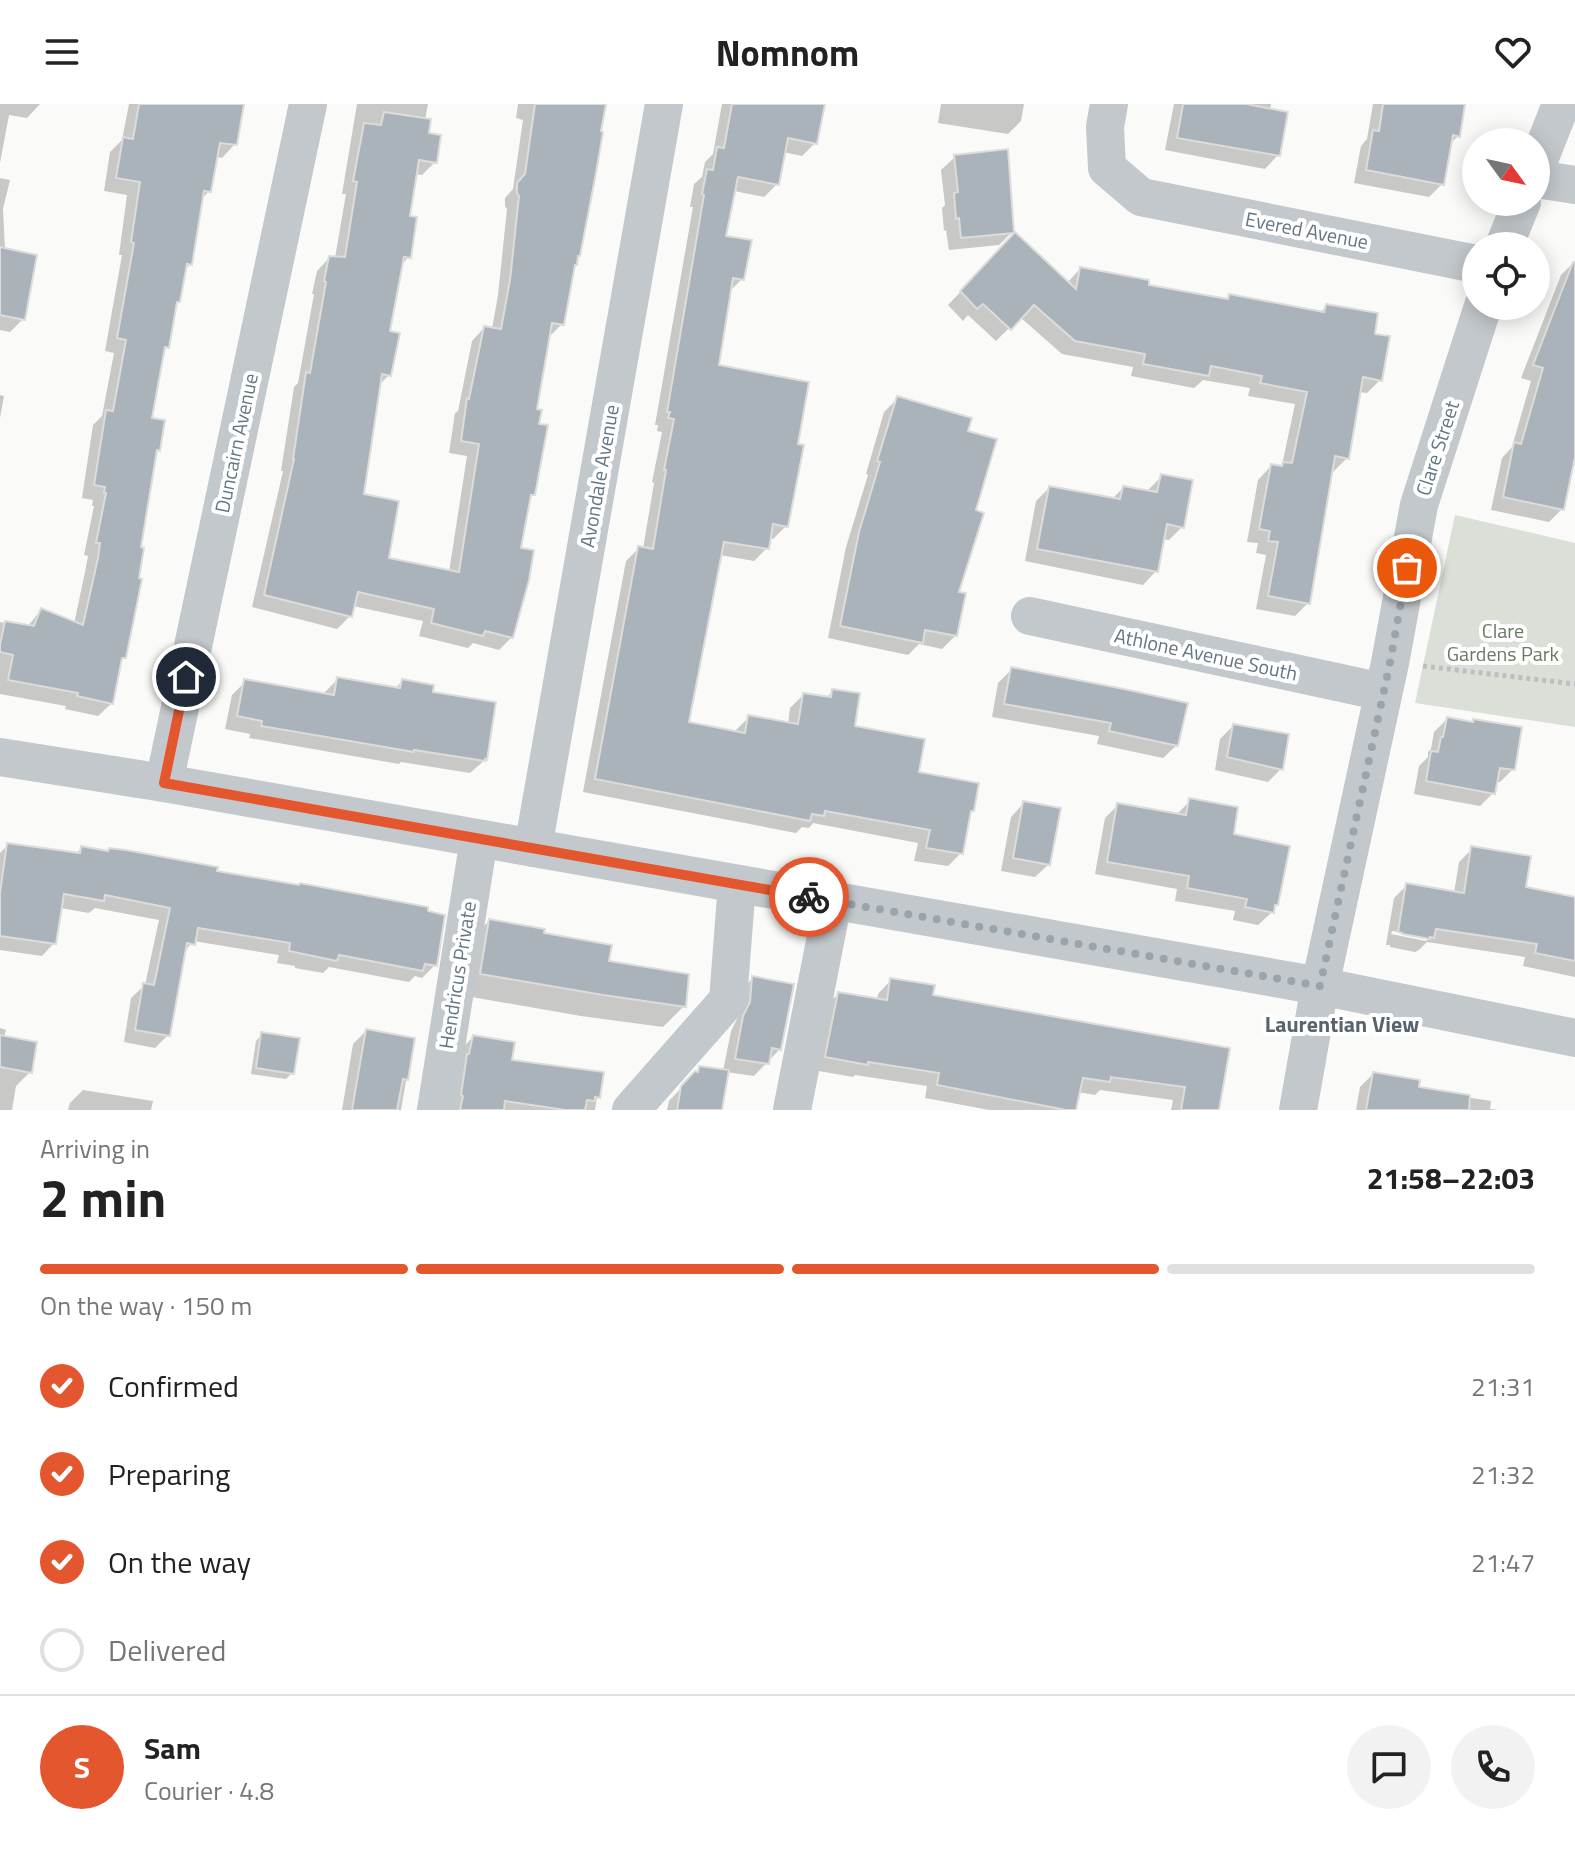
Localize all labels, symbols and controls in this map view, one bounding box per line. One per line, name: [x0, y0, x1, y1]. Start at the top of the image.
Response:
text: Nomnom: [716, 25, 859, 80]
icon: menu: [40, 30, 84, 74]
icon: heart: [1491, 30, 1535, 74]
north arrow: [1462, 128, 1550, 216]
map controls: [1462, 128, 1550, 320]
street label: Evered Avenue: [1243, 203, 1371, 257]
button: locate: [1462, 232, 1550, 320]
street label: Duncairn Avenue: [206, 370, 266, 516]
street label: Clare Street: [1407, 396, 1467, 500]
street label: Avondale Avenue: [571, 402, 627, 550]
pin: [1373, 534, 1441, 602]
icon: bag: [1385, 546, 1429, 590]
park label: Clare Gardens Park: [1447, 615, 1560, 669]
street label: Athlone Avenue South: [1112, 619, 1300, 689]
pin: [152, 643, 220, 711]
icon: home: [164, 655, 208, 699]
courier: [769, 857, 849, 937]
icon: bike: [787, 875, 831, 919]
street label: Hendricus Private: [430, 899, 484, 1051]
district label: Laurentian View: [1265, 1007, 1419, 1041]
text: Arriving in: [40, 1129, 150, 1168]
text: 21:58–22:03: [1367, 1155, 1535, 1201]
text: 2 min: [40, 1158, 166, 1237]
text: On the way · 150 m: [40, 1286, 252, 1325]
text: Confirmed: [108, 1363, 239, 1409]
icon: check: [40, 1364, 84, 1408]
text: 21:31: [1471, 1367, 1535, 1406]
text: Preparing: [108, 1451, 230, 1497]
icon: check: [40, 1452, 84, 1496]
text: 21:32: [1471, 1455, 1535, 1494]
text: On the way: [108, 1539, 251, 1585]
icon: check: [40, 1540, 84, 1584]
text: 21:47: [1471, 1543, 1535, 1582]
text: Delivered: [108, 1627, 226, 1673]
text: Sam: [144, 1725, 201, 1771]
button: chat: [1347, 1725, 1431, 1809]
button: phone: [1451, 1725, 1535, 1809]
text: S: [74, 1744, 90, 1790]
text: Courier · 4.8: [144, 1771, 274, 1810]

